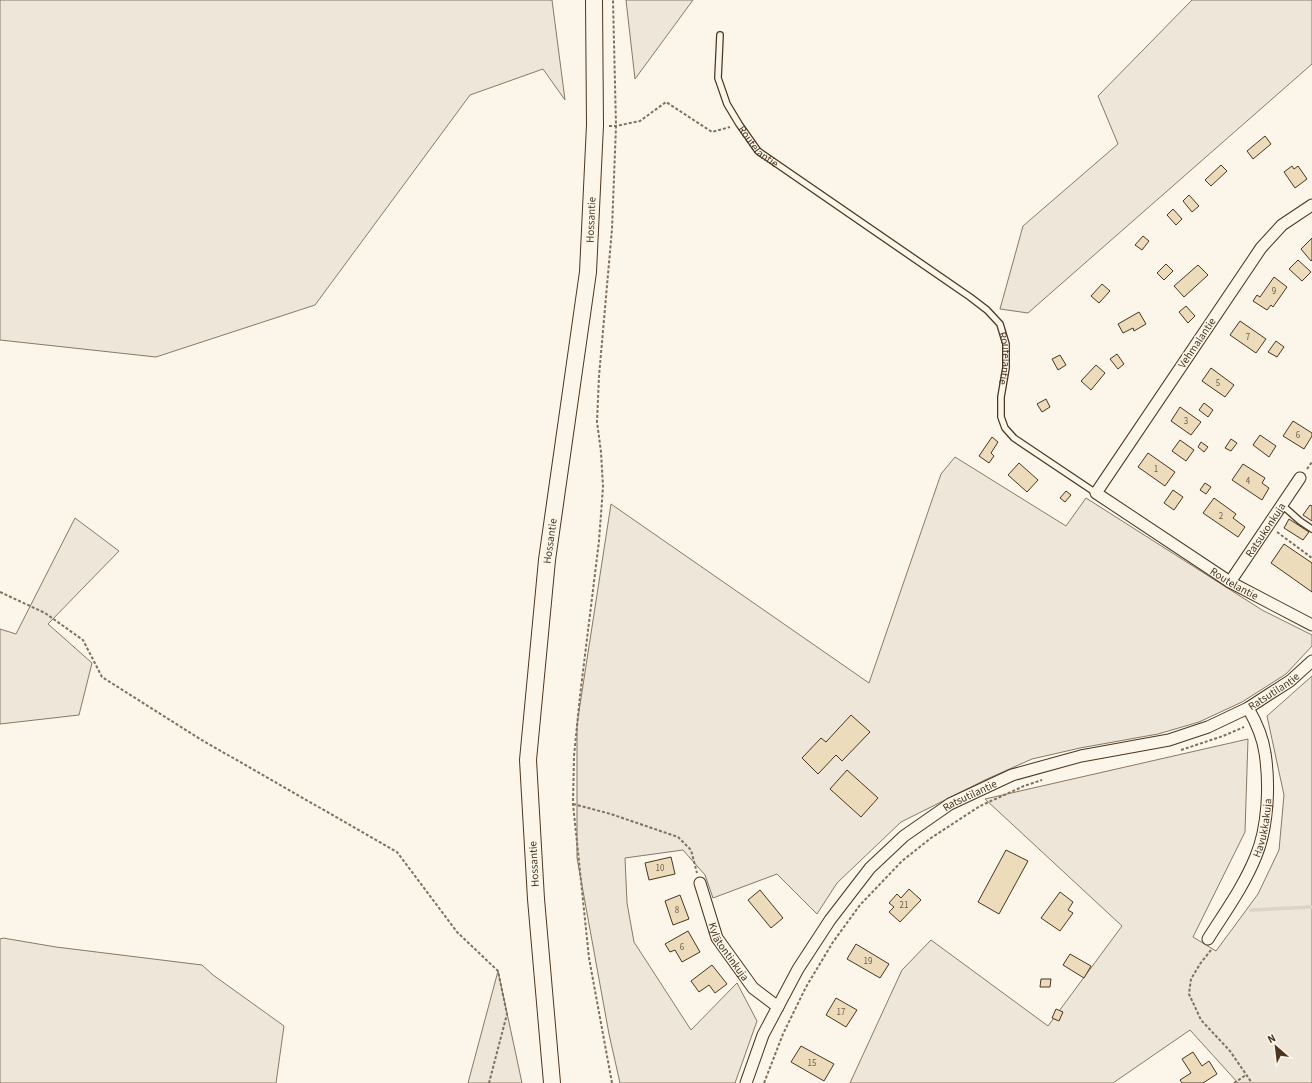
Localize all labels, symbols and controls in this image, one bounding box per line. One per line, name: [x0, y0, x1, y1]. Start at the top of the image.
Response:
street label: Routelantie: [735, 122, 782, 171]
street label: Hossantie: [582, 196, 599, 243]
house number: 9: [1272, 285, 1277, 298]
street label: Vehmalantie: [1175, 314, 1220, 371]
street label: Routelantie: [995, 330, 1014, 387]
house number: 7: [1246, 331, 1251, 344]
house number: 5: [1216, 377, 1221, 390]
house number: 3: [1184, 415, 1189, 428]
house number: 6: [1296, 429, 1301, 442]
house number: 1: [1154, 463, 1158, 476]
house number: 4: [1246, 475, 1251, 488]
street label: Ratsukonkuja: [1241, 500, 1289, 560]
house number: 2: [1219, 510, 1224, 523]
street label: Hossantie: [539, 517, 560, 564]
street label: Routelantie: [1207, 563, 1262, 603]
street label: Ratsutilantie: [1245, 668, 1303, 714]
street label: Ratsutilantie: [939, 775, 1000, 815]
street label: Havukkakuja: [1249, 798, 1275, 860]
street label: Hossantie: [525, 840, 543, 887]
house number: 10: [656, 862, 665, 875]
house number: 21: [900, 899, 908, 912]
house number: 8: [675, 904, 680, 917]
street label: Kylätontinkuja: [705, 920, 753, 984]
house number: 6: [680, 941, 685, 954]
house number: 19: [864, 955, 873, 968]
house number: 17: [837, 1006, 846, 1019]
north arrow: [1256, 1027, 1296, 1067]
text: N: [1265, 1030, 1278, 1047]
house number: 15: [808, 1057, 817, 1070]

